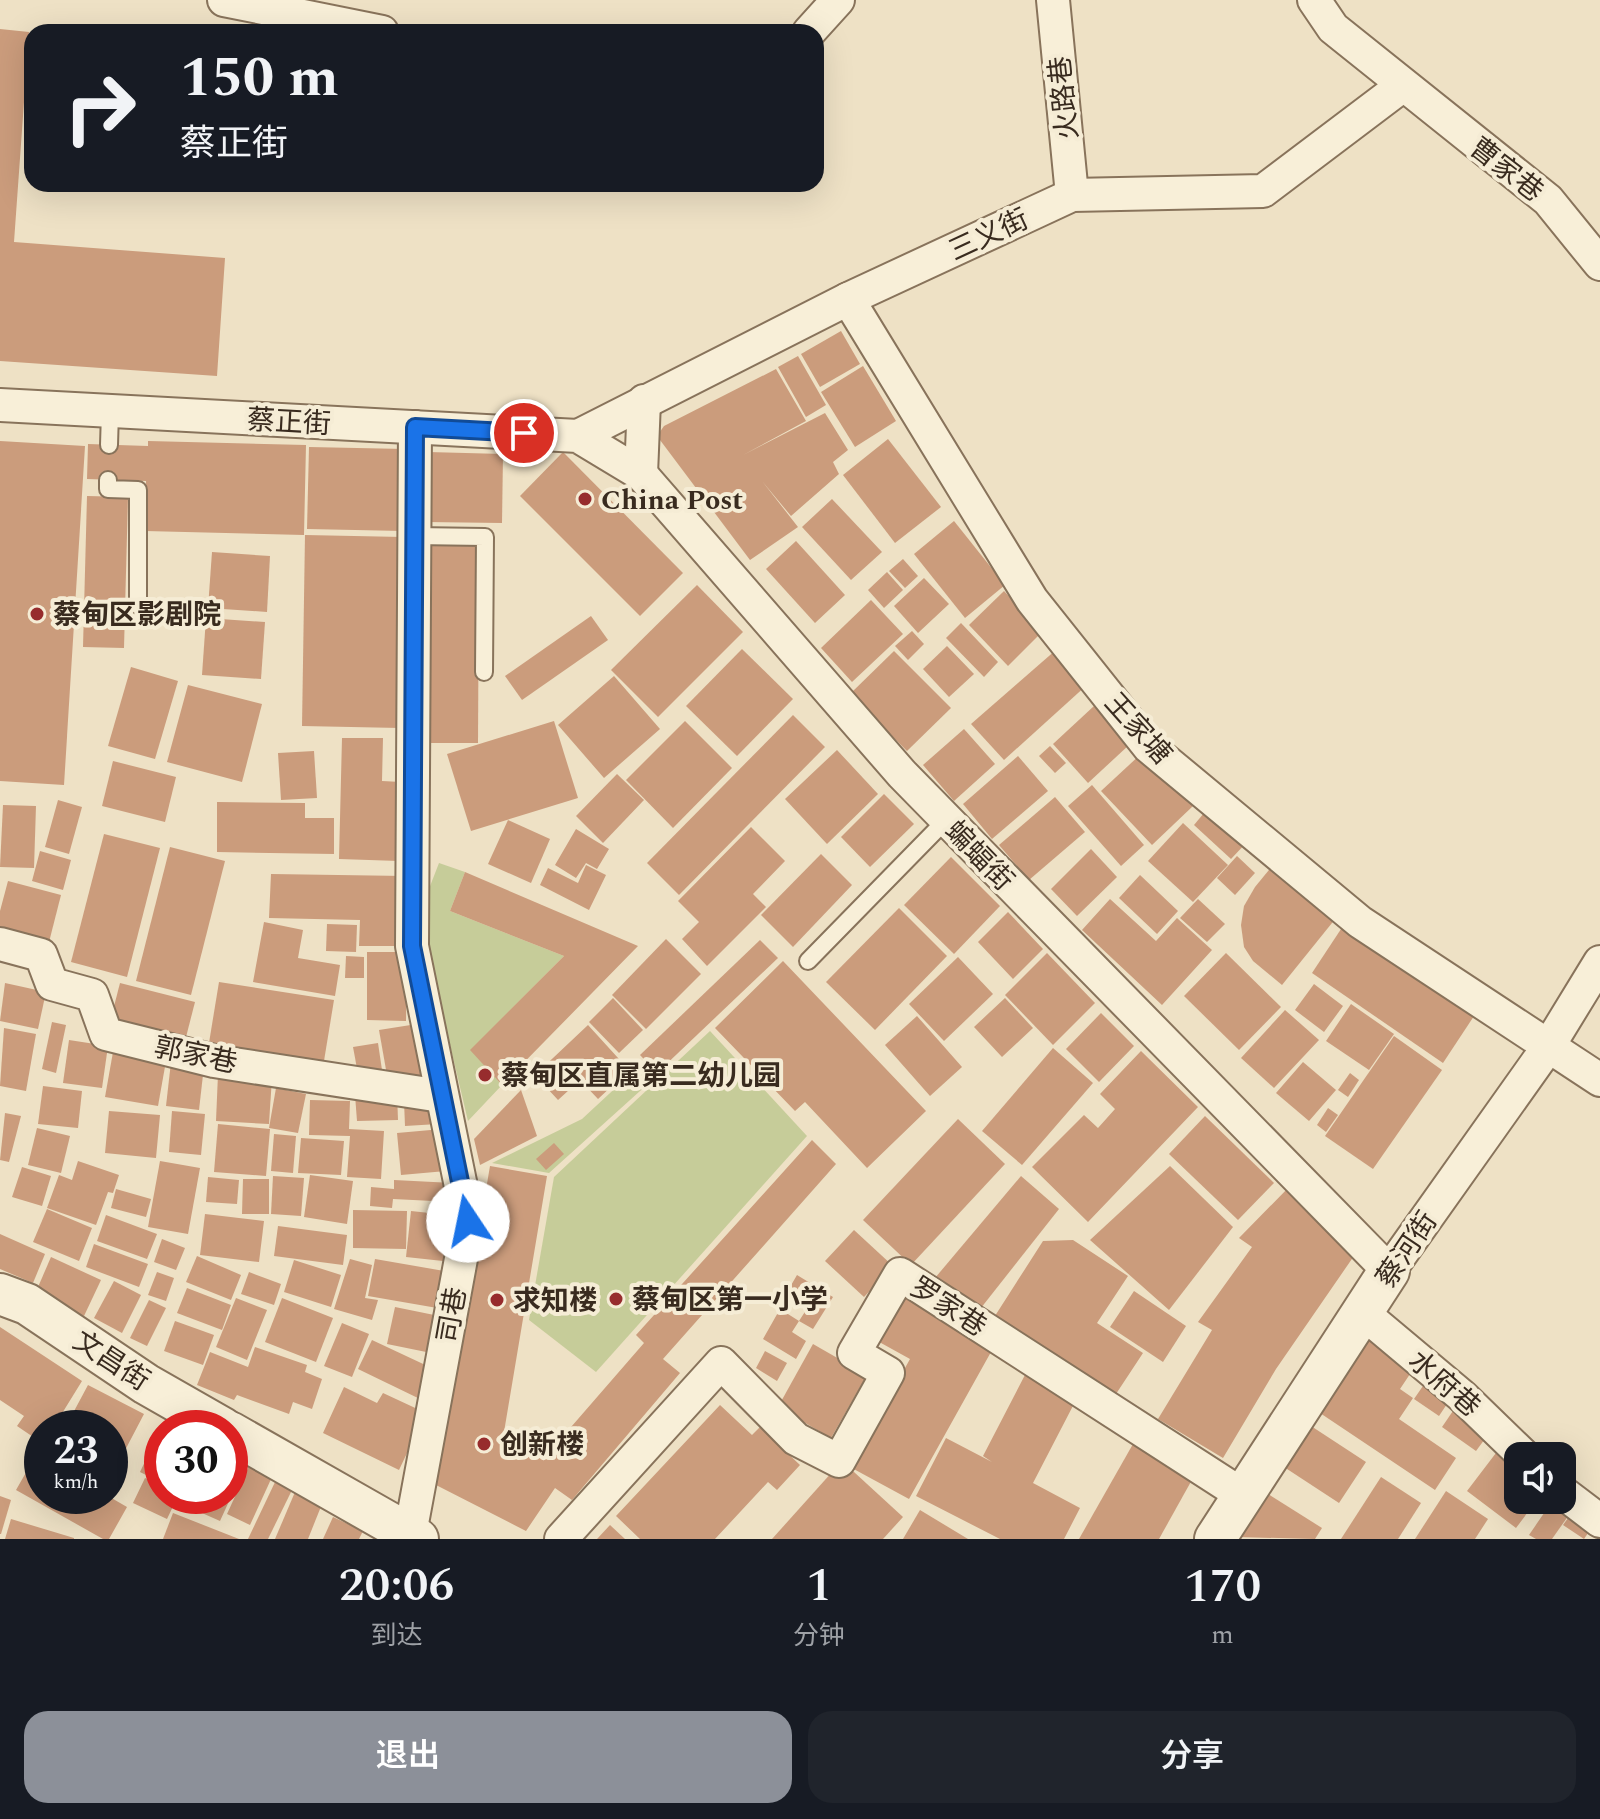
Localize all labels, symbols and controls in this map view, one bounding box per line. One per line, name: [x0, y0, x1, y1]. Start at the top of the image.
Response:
text: 150 m: [180, 36, 339, 121]
street label: 火路巷: [1039, 54, 1090, 142]
icon: right: [48, 56, 152, 160]
text: 蔡正街: [180, 117, 288, 172]
street label: 曹家巷: [1460, 127, 1552, 213]
street label: 三义街: [941, 198, 1036, 273]
street label: 蔡正街: [246, 399, 332, 446]
pin: [490, 399, 558, 467]
icon: arrive: [502, 411, 546, 455]
place label: China Post: [601, 479, 743, 522]
marker: China Post: [576, 490, 594, 508]
place label: 蔡甸区影剧院: [53, 594, 221, 637]
marker: 蔡甸区影剧院: [28, 605, 46, 623]
street label: 王家塘: [1094, 683, 1182, 775]
street label: 蝙蝠街: [934, 811, 1024, 901]
street label: 郭家巷: [150, 1026, 241, 1085]
place label: 蔡甸区直属第二幼儿园: [501, 1055, 781, 1098]
marker: 蔡甸区直属第二幼儿园: [476, 1066, 494, 1084]
position arrow: [426, 1179, 510, 1263]
street label: 蔡河街: [1366, 1203, 1449, 1297]
street label: 罗家巷: [901, 1266, 995, 1348]
place label: 蔡甸区第一小学: [632, 1279, 828, 1322]
place label: 求知楼: [513, 1280, 597, 1323]
street label: 司巷: [426, 1284, 479, 1347]
marker: 蔡甸区第一小学: [607, 1290, 625, 1308]
marker: 求知楼: [488, 1291, 506, 1309]
street label: 文昌街: [64, 1320, 158, 1402]
street label: 水府巷: [1398, 1340, 1490, 1428]
speed limit sign: 30: [144, 1410, 248, 1514]
text: 23: [54, 1421, 98, 1482]
place label: 创新楼: [500, 1424, 584, 1467]
marker: 创新楼: [475, 1435, 493, 1453]
map controls: [1504, 1442, 1576, 1514]
button: sound: [1504, 1442, 1576, 1514]
text: km/h: [54, 1467, 99, 1497]
text: 20:06: [339, 1549, 454, 1622]
text: 1: [806, 1549, 832, 1622]
text: 170: [1184, 1550, 1261, 1623]
text: m: [1211, 1615, 1234, 1655]
text: 到达: [371, 1616, 423, 1656]
text: 分钟: [793, 1616, 845, 1656]
button: 退出: [24, 1711, 792, 1803]
button: 分享: [808, 1711, 1576, 1803]

